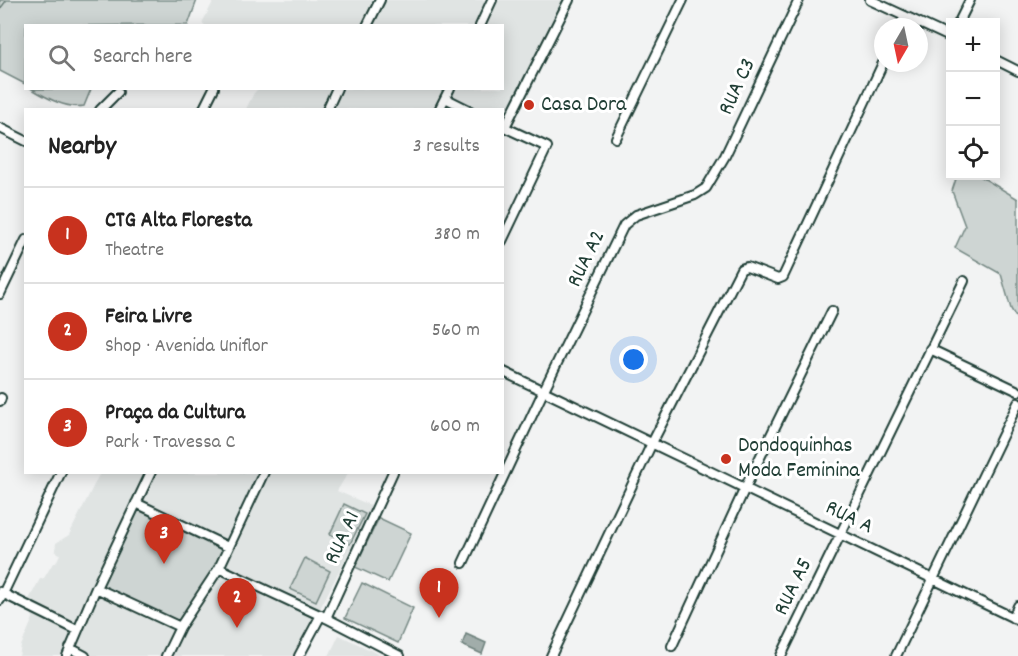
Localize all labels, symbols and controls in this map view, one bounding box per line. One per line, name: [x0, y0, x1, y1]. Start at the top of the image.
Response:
north arrow: [874, 18, 928, 72]
map controls: [946, 18, 1000, 180]
button: +: [946, 18, 1000, 72]
search box: [24, 24, 504, 90]
icon: search: [45, 41, 78, 74]
text: Search here: [93, 42, 192, 73]
street label: RUA C3: [711, 54, 765, 120]
button: −: [946, 72, 1000, 126]
place label: Casa Dora: [541, 90, 627, 121]
marker: Casa Dora: [522, 98, 536, 112]
button: locate: [946, 126, 1000, 180]
text: Nearby: [48, 129, 116, 166]
text: 3 results: [413, 133, 480, 161]
text: CTG Alta Floresta: [105, 206, 252, 237]
text: 1: [65, 221, 70, 249]
text: 380 m: [434, 221, 480, 249]
street label: RUA A2: [560, 225, 614, 293]
text: Theatre: [105, 237, 164, 265]
text: Feira Livre: [105, 302, 192, 333]
text: 2: [63, 317, 72, 345]
text: 560 m: [432, 317, 480, 345]
text: Shop · Avenida Uniflor: [105, 333, 268, 361]
your location: [619, 345, 648, 374]
text: Praça da Cultura: [105, 398, 245, 429]
text: 3: [63, 413, 72, 441]
text: 600 m: [430, 413, 480, 441]
text: Park · Travessa C: [105, 429, 235, 457]
place label: Dondoquinhas Moda Feminina: [738, 431, 860, 487]
marker: Dondoquinhas Moda Feminina: [719, 452, 733, 466]
street label: RUA A: [820, 493, 878, 543]
street label: RUA A1: [317, 506, 369, 570]
pin: 3: [144, 514, 184, 564]
street label: RUA A5: [767, 553, 821, 621]
pin: 1: [420, 568, 458, 618]
pin: 2: [218, 578, 256, 628]

